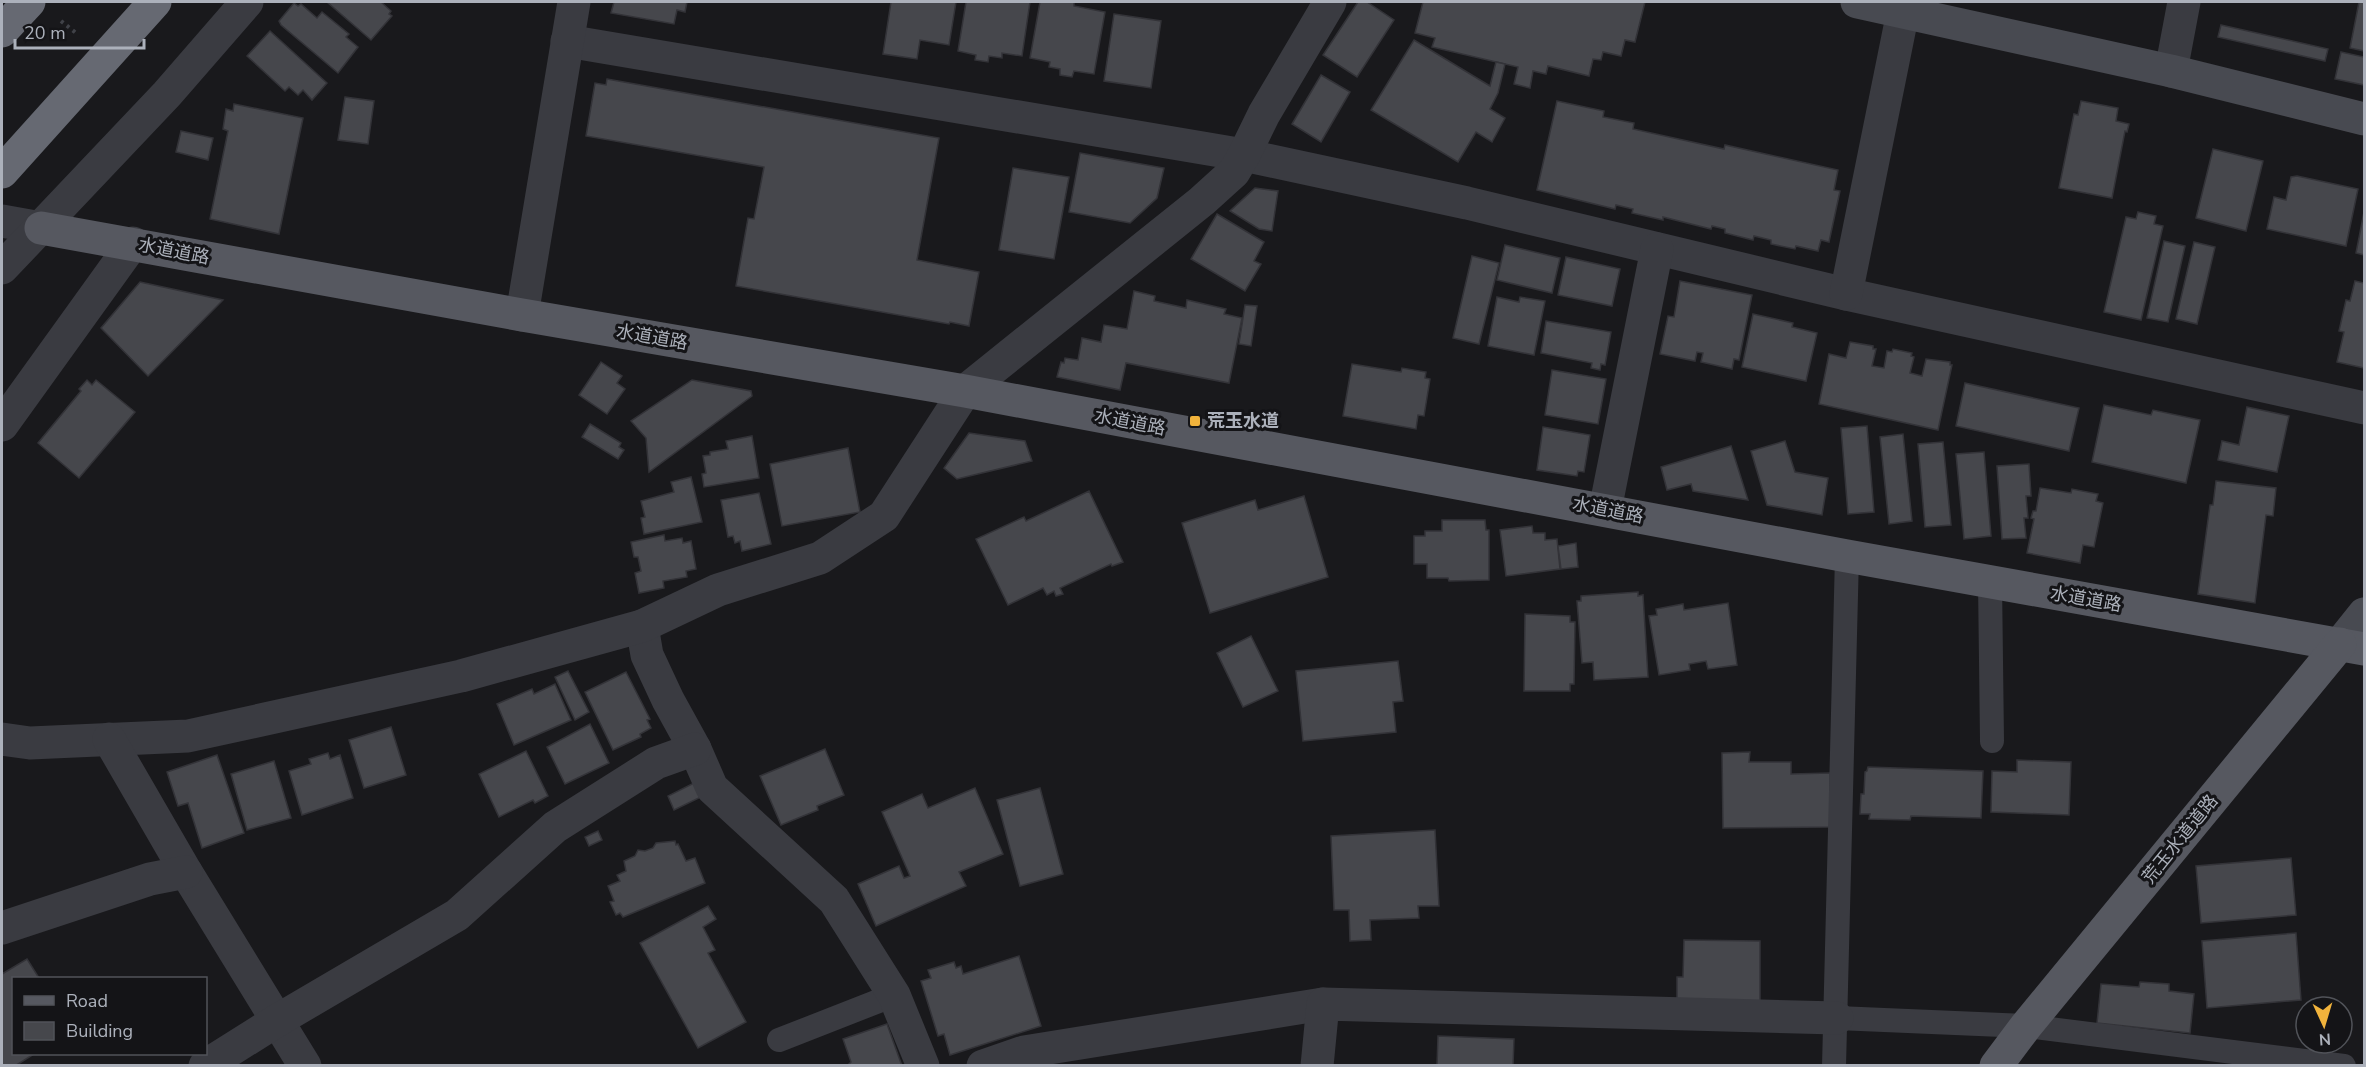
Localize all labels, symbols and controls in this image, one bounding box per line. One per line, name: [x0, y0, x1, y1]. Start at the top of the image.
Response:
scale bar: [15, 12, 144, 50]
text: 20 m: [24, 21, 66, 45]
street label: 水道道路: [136, 232, 212, 270]
street label: 水道道路: [614, 319, 690, 355]
street label: 水道道路: [1092, 403, 1168, 441]
place label: 荒玉水道: [1207, 409, 1279, 433]
marker: 荒玉水道: [1188, 414, 1202, 428]
street label: 水道道路: [1570, 491, 1646, 529]
street label: 水道道路: [2048, 581, 2124, 617]
street label: 荒玉水道道路: [2137, 789, 2223, 889]
legend: [12, 977, 207, 1055]
text: Road: [66, 989, 108, 1013]
north arrow: [2294, 995, 2354, 1055]
text: Building: [66, 1019, 133, 1043]
text: N: [2318, 1028, 2332, 1050]

